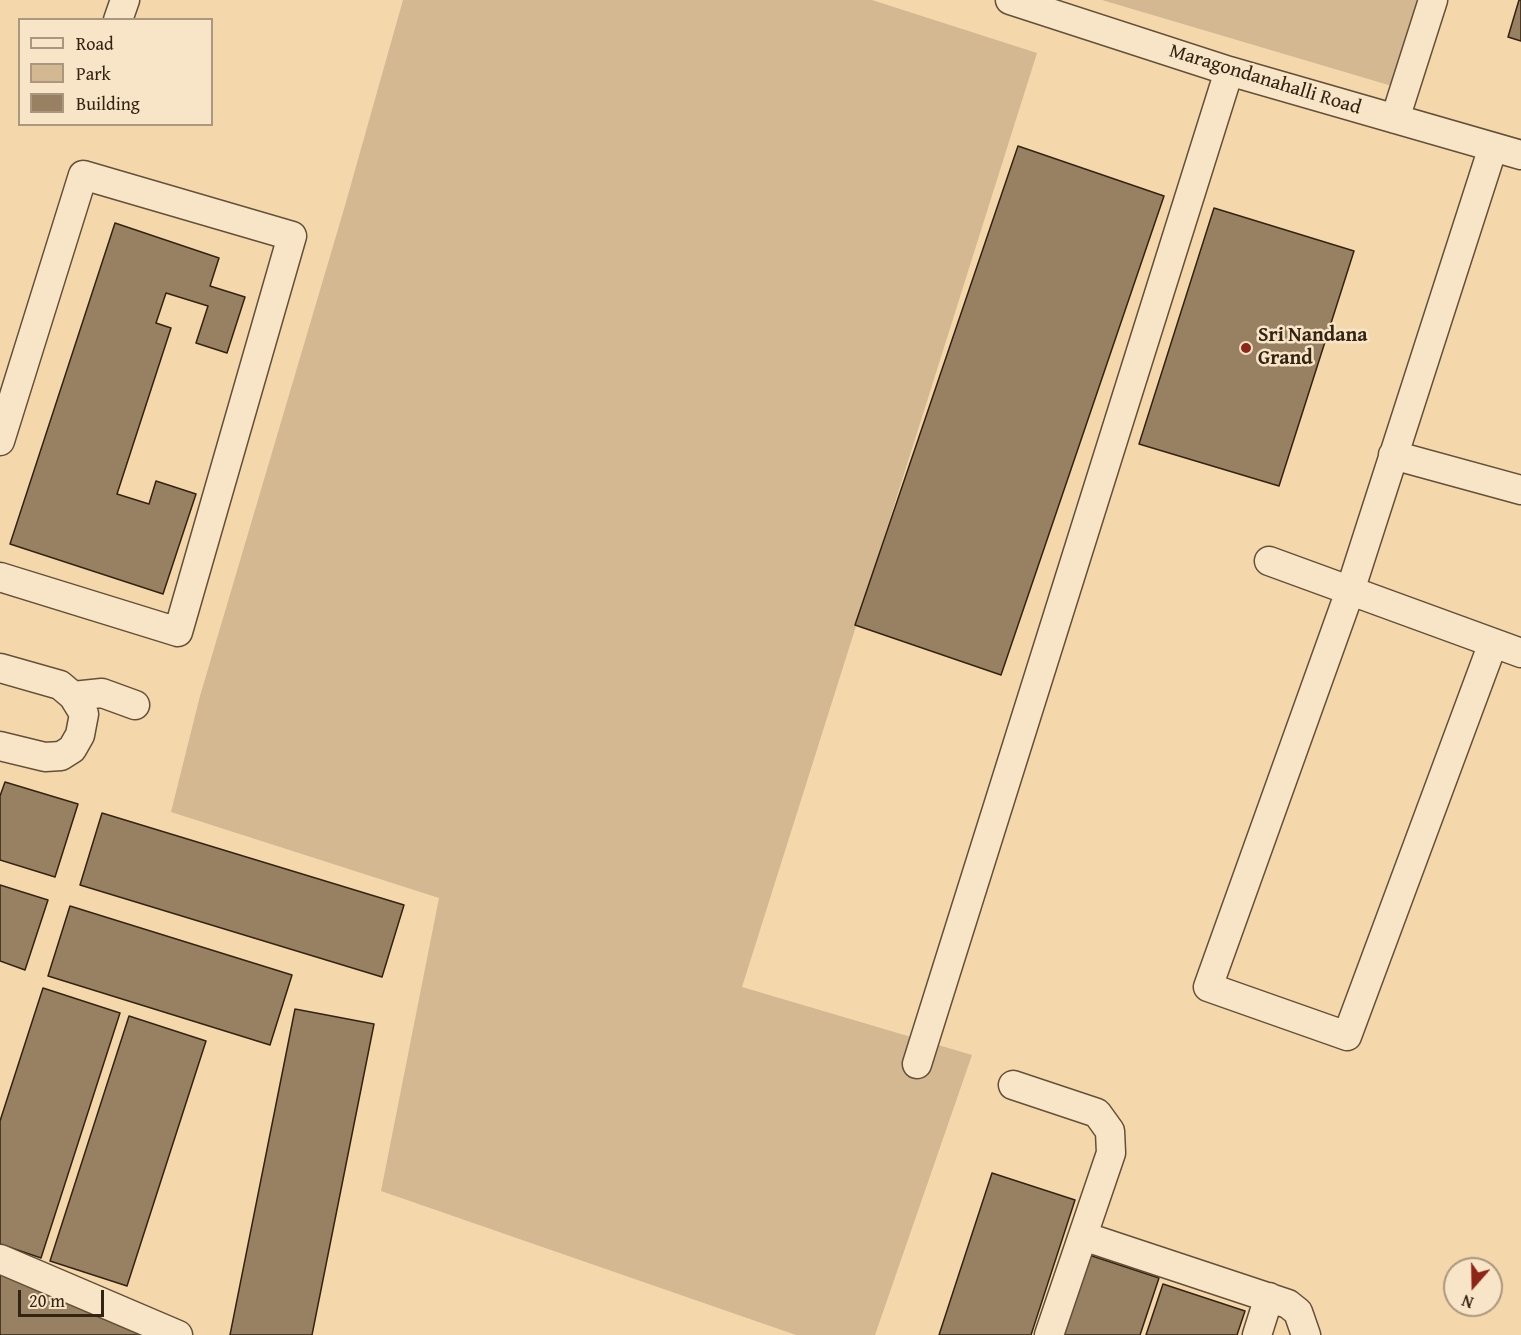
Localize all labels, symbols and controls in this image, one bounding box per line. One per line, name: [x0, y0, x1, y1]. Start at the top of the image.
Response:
legend: [18, 18, 213, 126]
text: Road: [76, 30, 114, 57]
street label: Maragondanahalli Road: [1166, 39, 1364, 121]
text: Park: [76, 60, 111, 87]
text: Building: [76, 90, 140, 117]
place label: Sri Nandana Grand: [1258, 324, 1368, 371]
marker: Sri Nandana Grand: [1239, 341, 1253, 355]
north arrow: [1443, 1257, 1503, 1317]
scale bar: [21, 1278, 106, 1316]
text: 20 m: [29, 1287, 65, 1314]
text: N: [1458, 1289, 1477, 1315]

